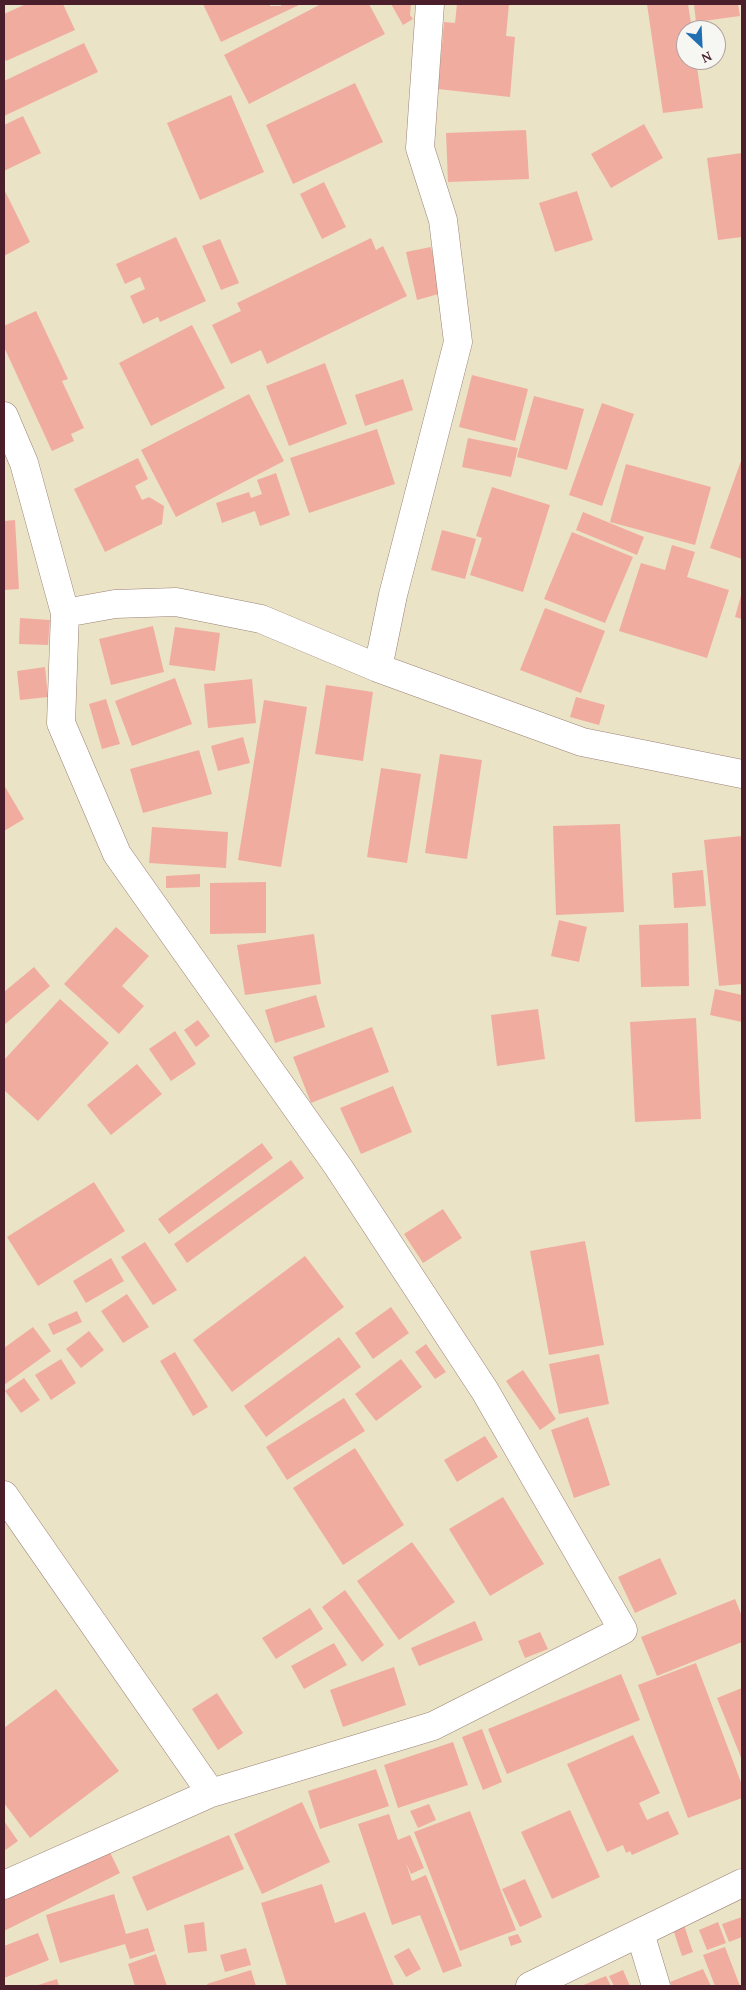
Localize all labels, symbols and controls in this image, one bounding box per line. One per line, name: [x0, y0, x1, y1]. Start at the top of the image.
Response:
north arrow: [676, 20, 726, 70]
text: N: [698, 47, 715, 69]

